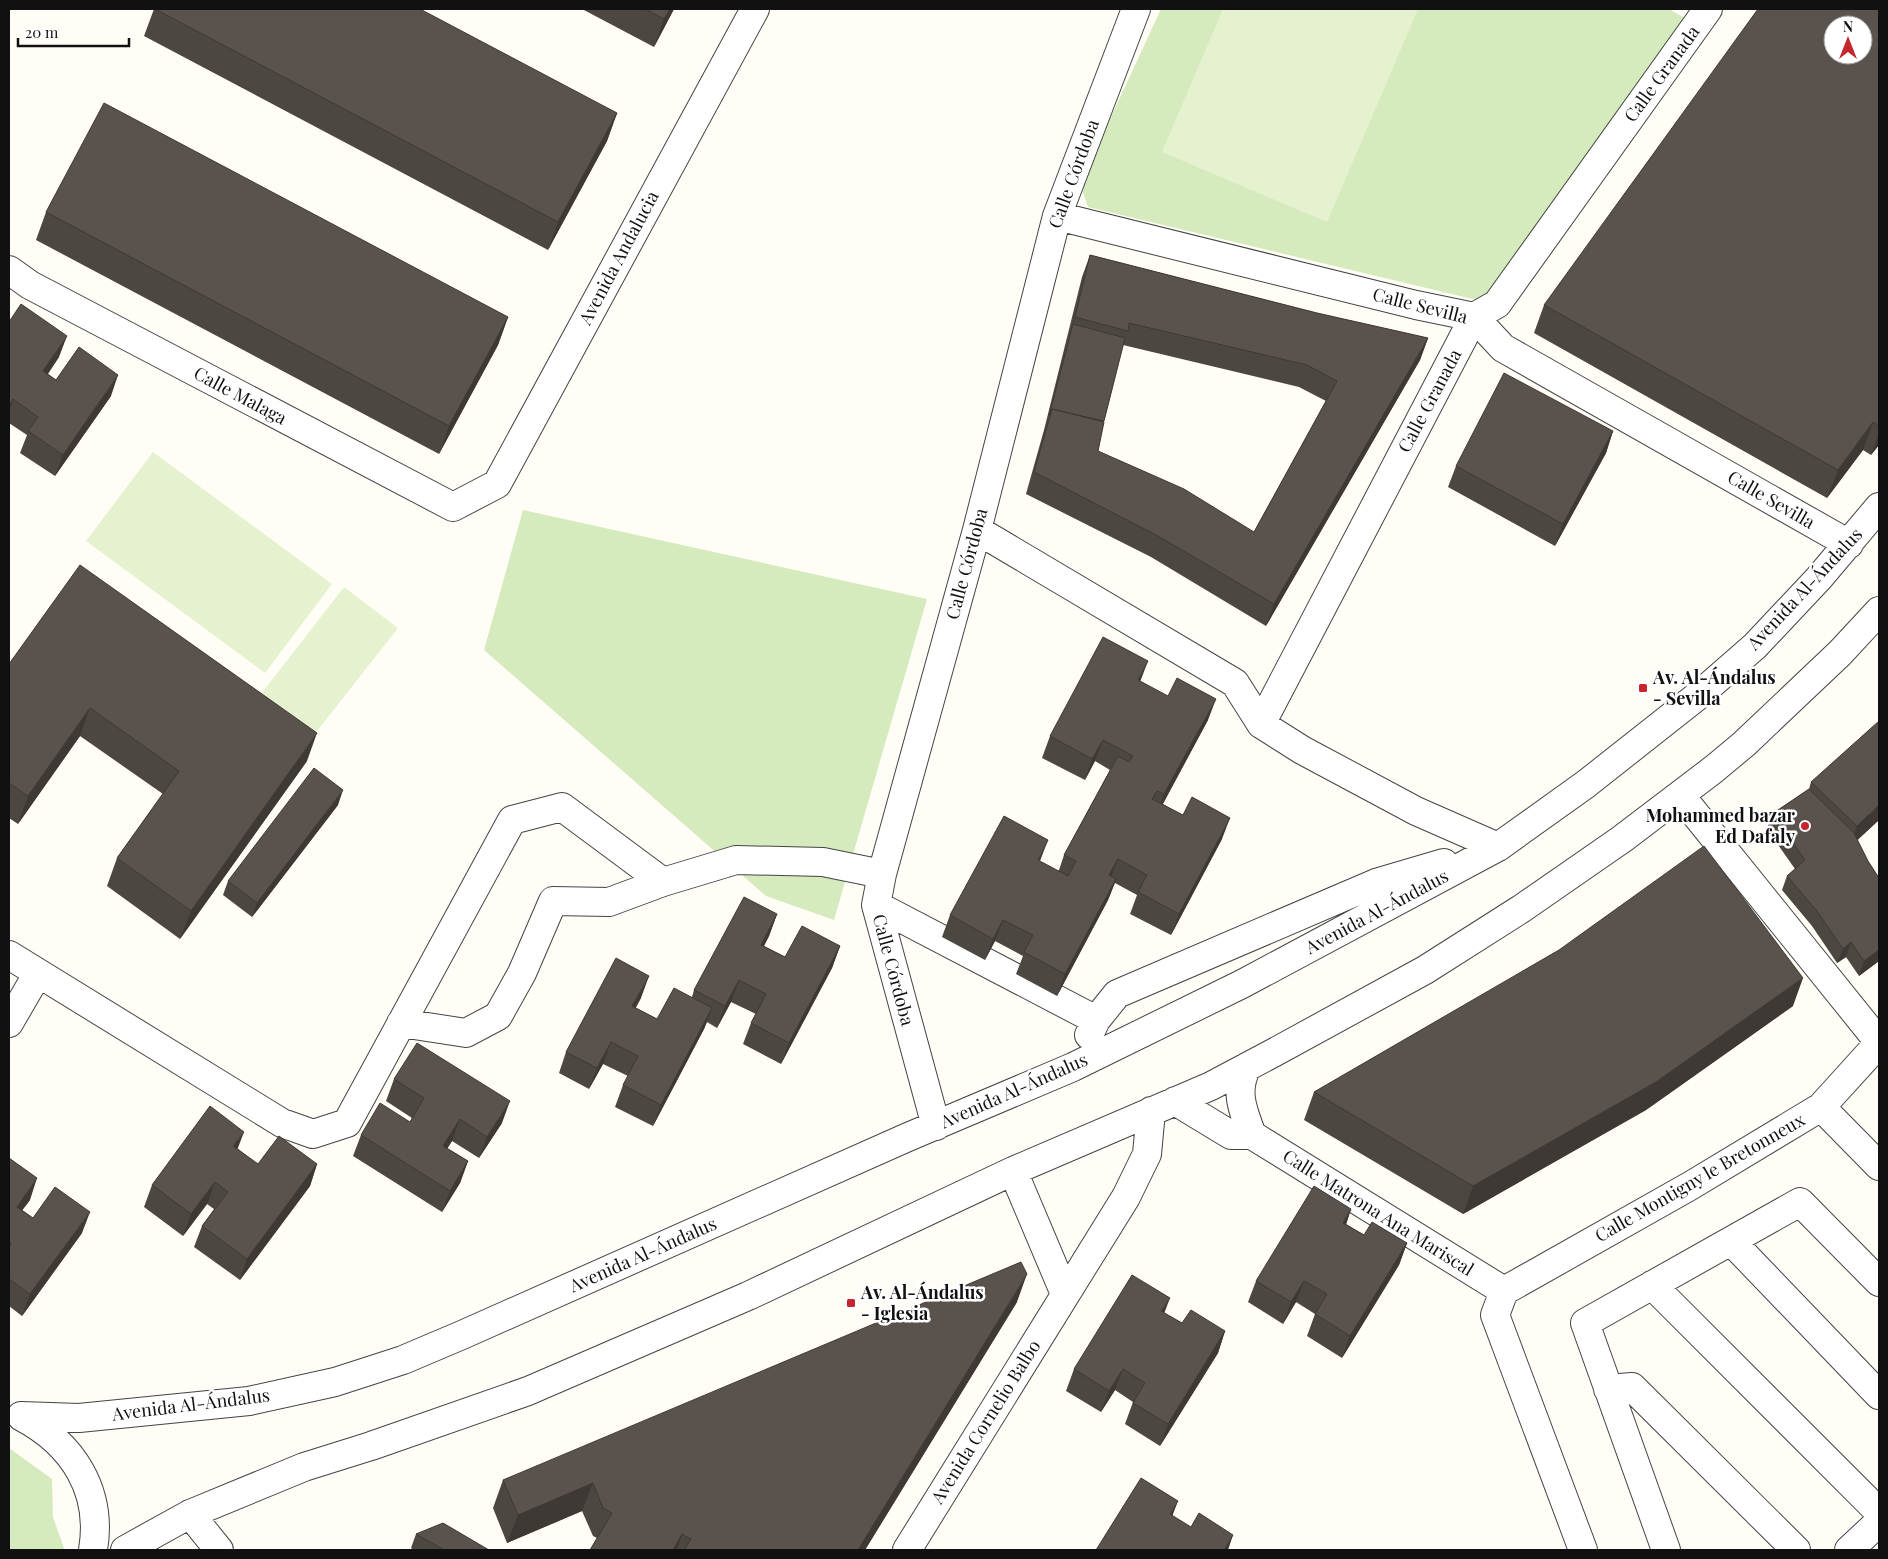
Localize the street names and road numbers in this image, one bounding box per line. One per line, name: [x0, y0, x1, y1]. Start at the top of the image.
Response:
street label: Calle Granada: [1618, 20, 1704, 127]
street label: Calle Córdoba: [1042, 116, 1104, 232]
street label: Avenida Andalucia: [572, 186, 664, 330]
street label: Calle Sevilla: [1370, 282, 1470, 328]
street label: Calle Granada: [1392, 345, 1466, 456]
street label: Calle Malaga: [190, 361, 291, 430]
street label: Calle Sevilla: [1723, 464, 1820, 534]
street label: Calle Córdoba: [940, 505, 992, 622]
street label: Avenida Al-Ándalus: [1741, 522, 1867, 655]
street label: Avenida Al-Ándalus: [1300, 863, 1452, 959]
street label: Calle Córdoba: [868, 911, 920, 1028]
street label: Avenida Al-Ándalus: [935, 1047, 1091, 1134]
street label: Calle Montigny le Bretonneux: [1590, 1107, 1809, 1247]
street label: Calle Matrona Ana Mariscal: [1278, 1143, 1479, 1281]
street label: Avenida Al-Ándalus: [564, 1211, 720, 1298]
street label: Avenida Cornelio Balbo: [924, 1335, 1045, 1509]
street label: Avenida Al-Ándalus: [110, 1382, 271, 1426]

